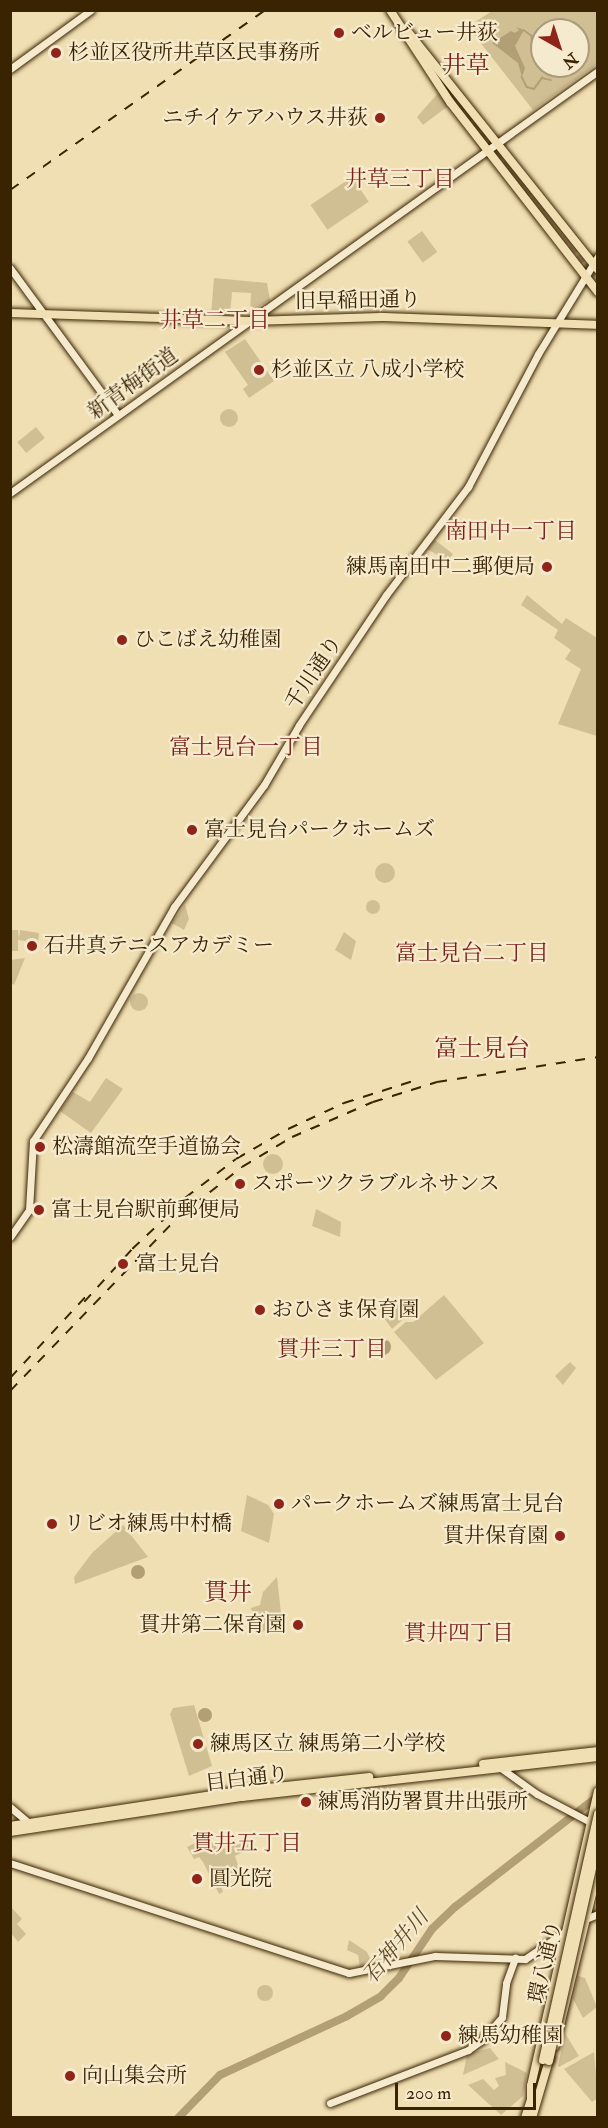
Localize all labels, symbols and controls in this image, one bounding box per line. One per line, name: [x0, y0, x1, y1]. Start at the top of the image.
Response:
north arrow: [530, 18, 590, 78]
place label: ベルビュー井荻: [351, 20, 498, 46]
marker: ベルビュー井荻: [332, 26, 346, 40]
place label: 杉並区役所井草区民事務所: [68, 40, 320, 66]
marker: 杉並区役所井草区民事務所: [49, 46, 63, 60]
text: N: [558, 48, 582, 73]
district label: 井草: [442, 52, 490, 80]
place label: ニチイケアハウス井荻: [158, 105, 368, 131]
marker: ニチイケアハウス井荻: [373, 111, 387, 125]
district label: 井草三丁目: [345, 167, 455, 193]
street label: 旧早稲田通り: [295, 287, 421, 315]
district label: 井草二丁目: [160, 308, 270, 334]
street label: 新青梅街道: [83, 343, 183, 425]
place label: 杉並区立 八成小学校: [271, 357, 464, 383]
marker: 杉並区立 八成小学校: [252, 363, 266, 377]
district label: 南田中一丁目: [445, 519, 577, 545]
place label: 練馬南田中二郵便局: [346, 554, 535, 580]
marker: 練馬南田中二郵便局: [540, 560, 554, 574]
place label: ひこばえ幼稚園: [134, 627, 281, 653]
street label: 千川通り: [280, 631, 348, 715]
marker: ひこばえ幼稚園: [115, 633, 129, 647]
district label: 富士見台一丁目: [169, 735, 323, 761]
place label: 富士見台パークホームズ: [204, 817, 435, 843]
marker: 富士見台パークホームズ: [185, 823, 199, 837]
place label: 石井真テニスアカデミー: [44, 933, 275, 959]
marker: 石井真テニスアカデミー: [25, 939, 39, 953]
district label: 富士見台二丁目: [395, 941, 549, 967]
district label: 富士見台: [434, 1035, 530, 1063]
place label: 松濤館流空手道協会: [52, 1134, 241, 1160]
marker: 松濤館流空手道協会: [33, 1140, 47, 1154]
place label: スポーツクラブルネサンス: [252, 1171, 504, 1197]
marker: スポーツクラブルネサンス: [233, 1177, 247, 1191]
place label: 富士見台駅前郵便局: [51, 1197, 240, 1223]
marker: 富士見台駅前郵便局: [32, 1203, 46, 1217]
place label: 富士見台: [136, 1251, 220, 1277]
marker: 富士見台: [114, 1255, 132, 1273]
place label: おひさま保育園: [272, 1297, 419, 1323]
marker: おひさま保育園: [253, 1303, 267, 1317]
district label: 貫井三丁目: [277, 1337, 387, 1363]
place label: パークホームズ練馬富士見台: [291, 1491, 564, 1517]
marker: パークホームズ練馬富士見台: [272, 1497, 286, 1511]
place label: リビオ練馬中村橋: [64, 1511, 232, 1537]
marker: リビオ練馬中村橋: [45, 1517, 59, 1531]
place label: 貫井保育園: [443, 1523, 548, 1549]
marker: 貫井保育園: [553, 1529, 567, 1543]
district label: 貫井: [204, 1579, 252, 1607]
place label: 貫井第二保育園: [139, 1612, 286, 1638]
marker: 貫井第二保育園: [291, 1618, 305, 1632]
district label: 貫井四丁目: [404, 1621, 514, 1647]
place label: 練馬区立 練馬第二小学校: [210, 1731, 445, 1757]
marker: 練馬区立 練馬第二小学校: [191, 1737, 205, 1751]
street label: 目白通り: [204, 1761, 290, 1797]
place label: 練馬消防署貫井出張所: [318, 1789, 528, 1815]
marker: 練馬消防署貫井出張所: [299, 1795, 313, 1809]
district label: 貫井五丁目: [192, 1831, 302, 1857]
place label: 圓光院: [209, 1866, 272, 1892]
marker: 圓光院: [190, 1872, 204, 1886]
water label: 石神井川: [358, 1905, 434, 1989]
street label: 環八通り: [524, 1918, 568, 2006]
place label: 練馬幼稚園: [458, 2023, 563, 2049]
marker: 練馬幼稚園: [439, 2029, 453, 2043]
place label: 向山集会所: [82, 2063, 187, 2089]
marker: 向山集会所: [63, 2069, 77, 2083]
scale bar: [398, 2071, 539, 2109]
text: 200 m: [406, 2082, 451, 2105]

